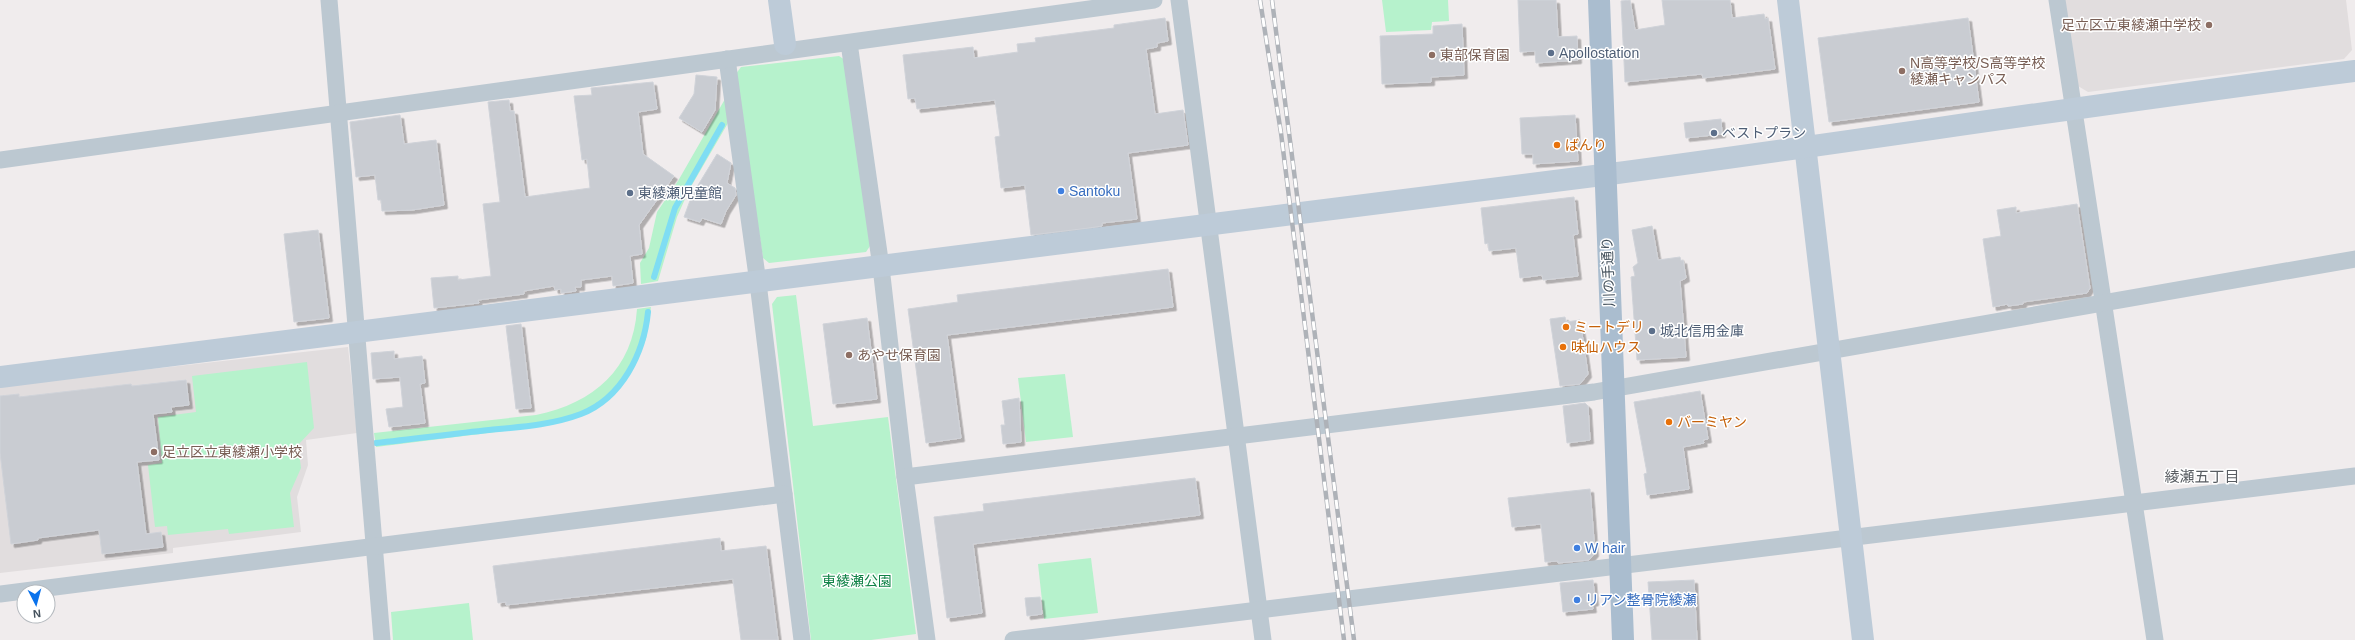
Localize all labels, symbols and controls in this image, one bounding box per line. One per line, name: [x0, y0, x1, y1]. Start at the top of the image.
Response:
place label: 足立区立東綾瀬中学校: [2061, 17, 2201, 33]
marker: 足立区立東綾瀬中学校: [2204, 20, 2214, 30]
place label: Apollostation: [1559, 45, 1639, 61]
place label: 東部保育園: [1440, 47, 1510, 63]
marker: Apollostation: [1546, 48, 1556, 58]
marker: 東部保育園: [1427, 50, 1437, 60]
place label: N高等学校/S高等学校 綾瀬キャンパス: [1910, 55, 2045, 87]
marker: N高等学校/S高等学校 綾瀬キャンパス: [1897, 66, 1907, 76]
place label: ベストプラン: [1722, 125, 1806, 141]
marker: ベストプラン: [1709, 128, 1719, 138]
place label: ばんり: [1565, 137, 1607, 153]
marker: ばんり: [1552, 140, 1562, 150]
place label: Santoku: [1069, 183, 1120, 199]
place label: 東綾瀬児童館: [638, 185, 722, 201]
marker: Santoku: [1056, 186, 1066, 196]
marker: 東綾瀬児童館: [625, 188, 635, 198]
street label: 川の手通り: [1599, 237, 1617, 307]
place label: ミートデリ: [1574, 319, 1644, 335]
marker: ミートデリ: [1561, 322, 1571, 332]
place label: 城北信用金庫: [1660, 323, 1744, 339]
marker: 城北信用金庫: [1647, 326, 1657, 336]
place label: 味仙ハウス: [1571, 339, 1641, 355]
marker: 味仙ハウス: [1558, 342, 1568, 352]
place label: あやせ保育園: [857, 347, 941, 363]
marker: あやせ保育園: [844, 350, 854, 360]
place label: バーミヤン: [1677, 414, 1747, 430]
marker: バーミヤン: [1664, 417, 1674, 427]
place label: 足立区立東綾瀬小学校: [162, 444, 302, 460]
marker: 足立区立東綾瀬小学校: [149, 447, 159, 457]
district label: 綾瀬五丁目: [2164, 468, 2240, 485]
place label: W hair: [1585, 540, 1626, 556]
marker: W hair: [1572, 543, 1582, 553]
park label: 東綾瀬公園: [822, 573, 892, 589]
north arrow: [16, 584, 56, 624]
place label: リアン整骨院綾瀬: [1585, 592, 1696, 608]
marker: リアン整骨院綾瀬: [1572, 595, 1582, 605]
text: N: [32, 608, 42, 620]

